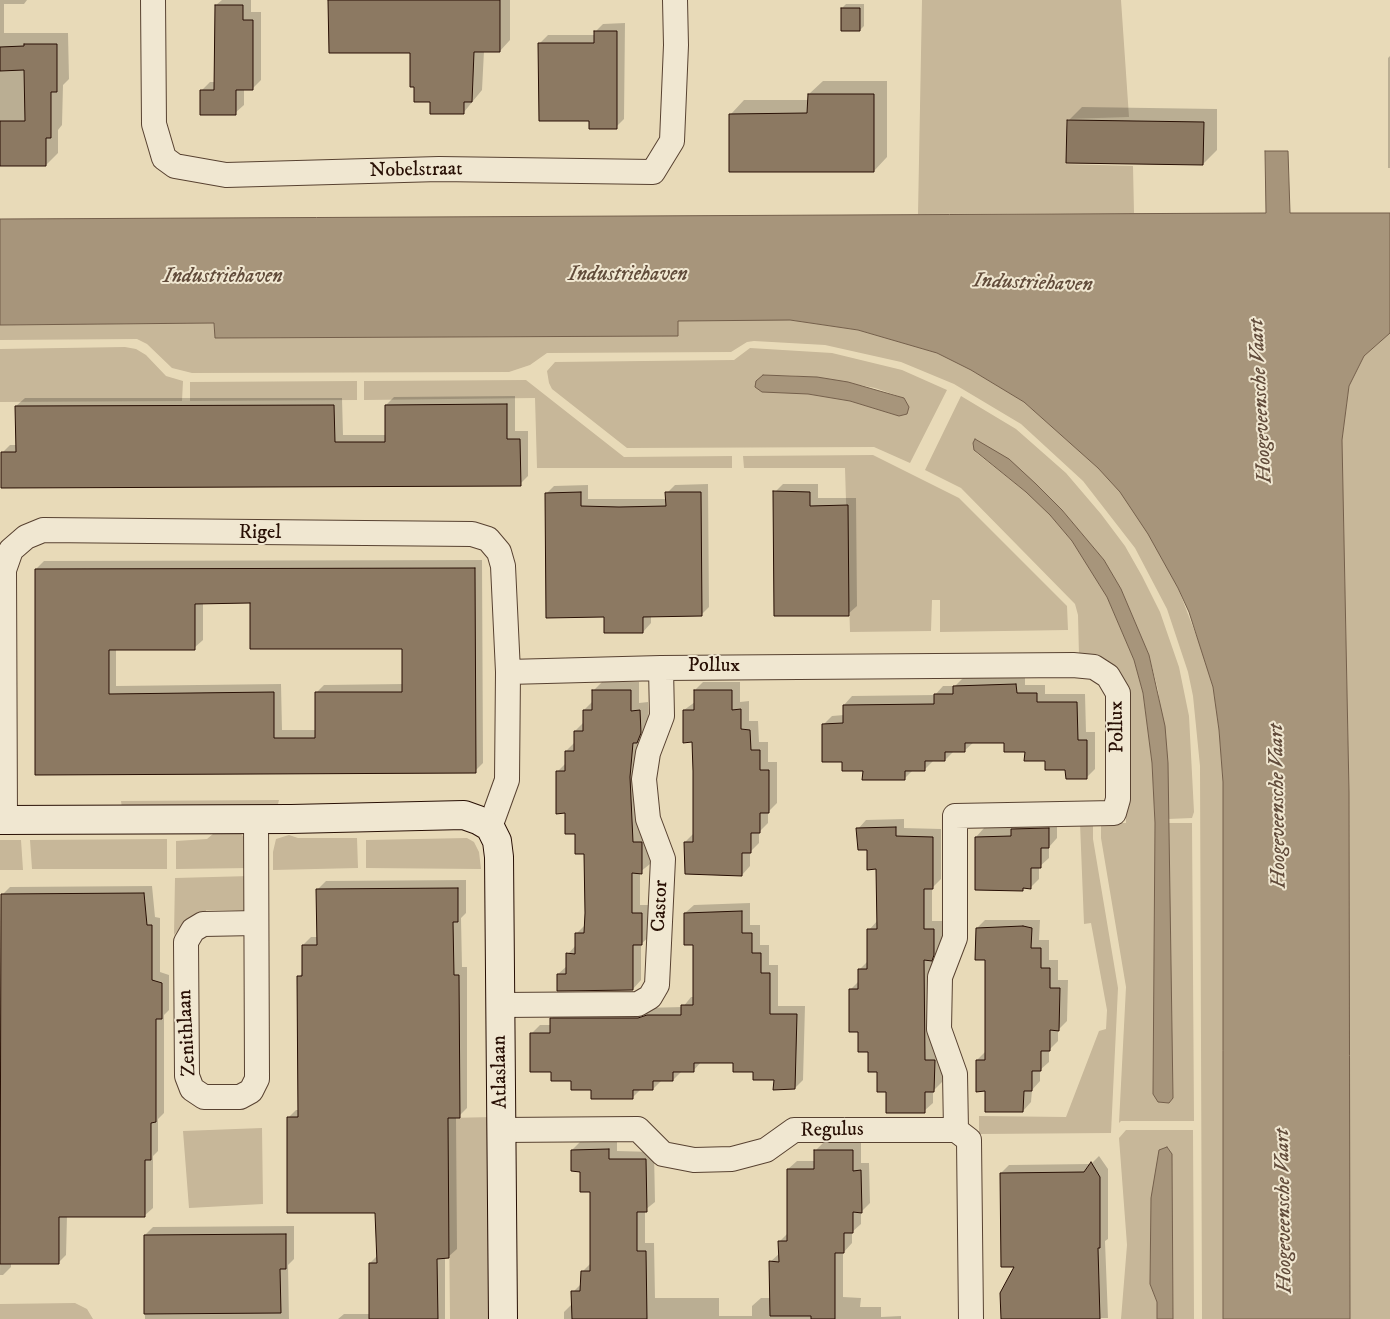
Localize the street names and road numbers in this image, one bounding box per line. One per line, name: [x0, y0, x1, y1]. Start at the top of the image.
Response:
street label: Nobelstraat: [369, 158, 463, 184]
street label: Rigel: [239, 522, 281, 546]
street label: Pollux: [688, 655, 740, 679]
street label: Pollux: [1106, 701, 1130, 753]
street label: Castor: [648, 879, 674, 933]
street label: Zenithlaan: [174, 989, 202, 1077]
street label: Atlaslaan: [488, 1035, 514, 1109]
street label: Regulus: [800, 1118, 864, 1144]

